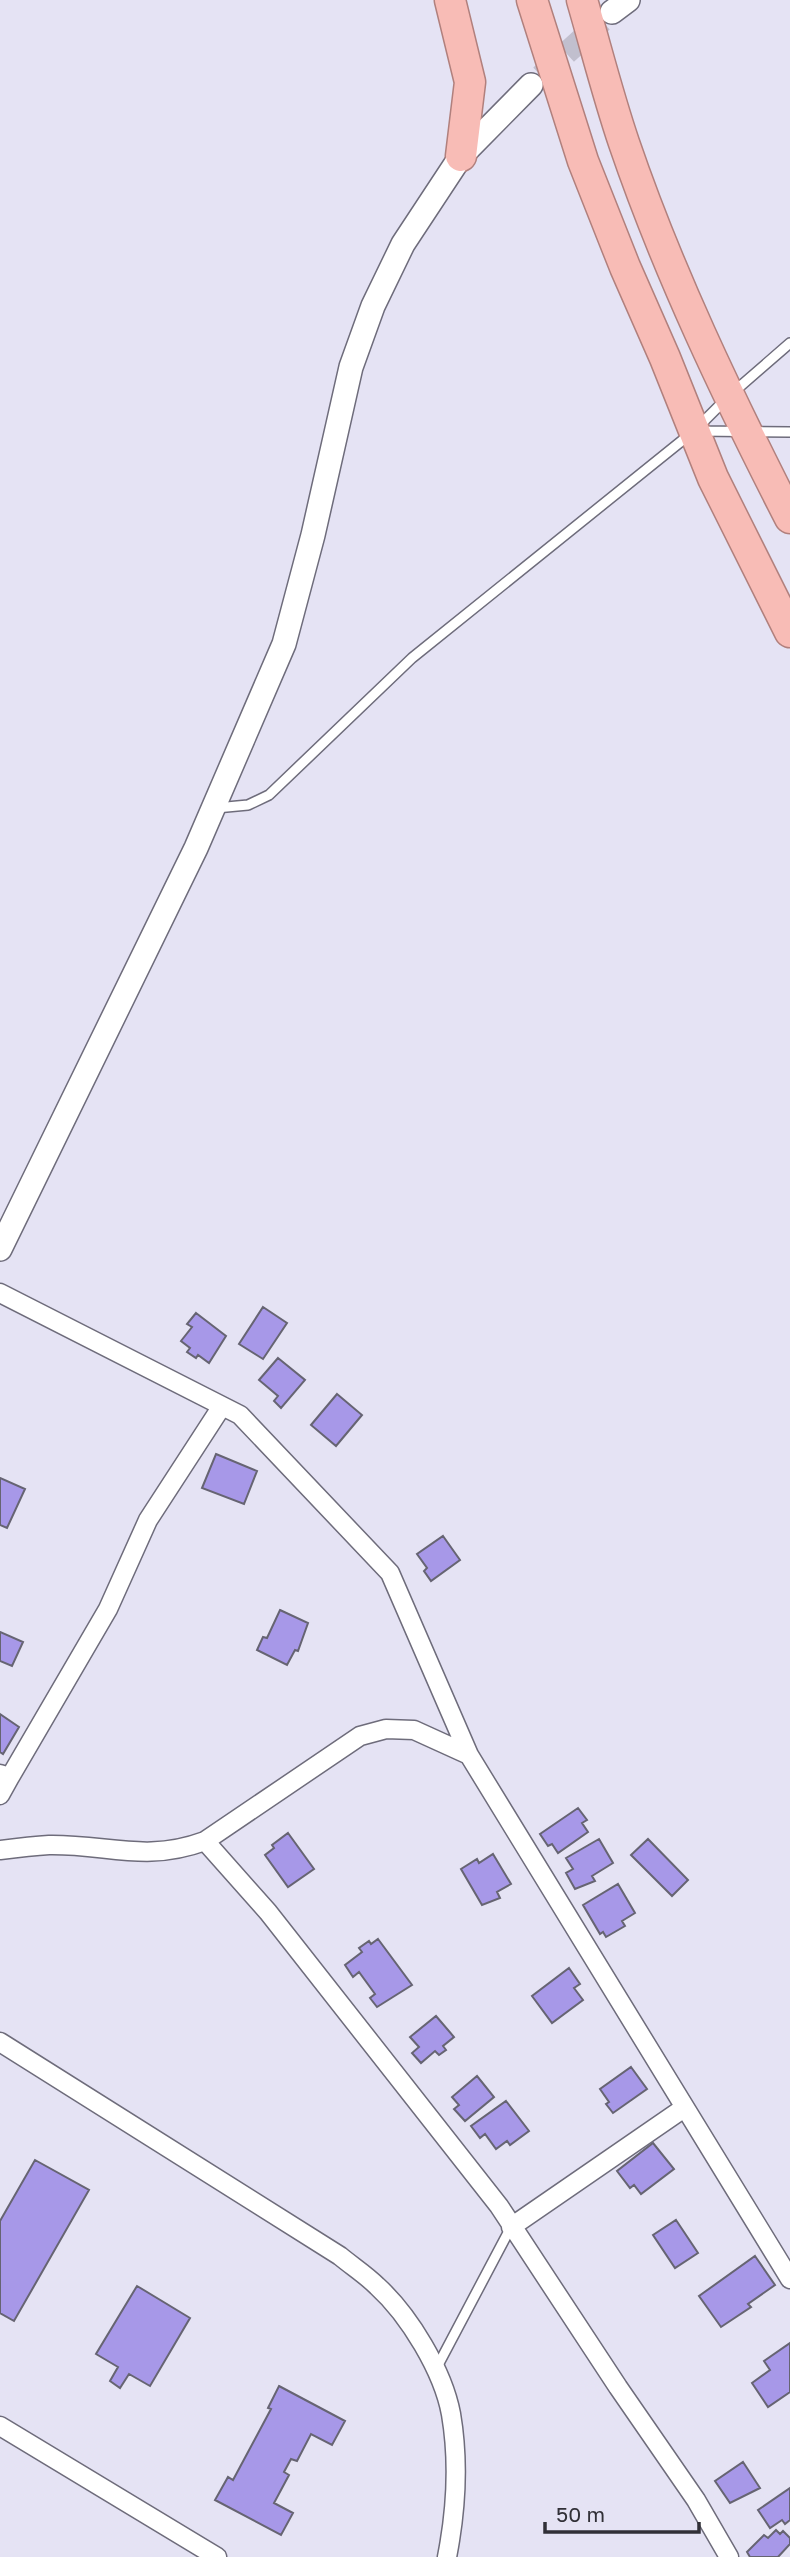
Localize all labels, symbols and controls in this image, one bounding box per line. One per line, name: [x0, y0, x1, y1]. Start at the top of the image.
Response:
scale bar: [545, 2490, 699, 2534]
text: 50 m: [556, 2501, 605, 2527]

